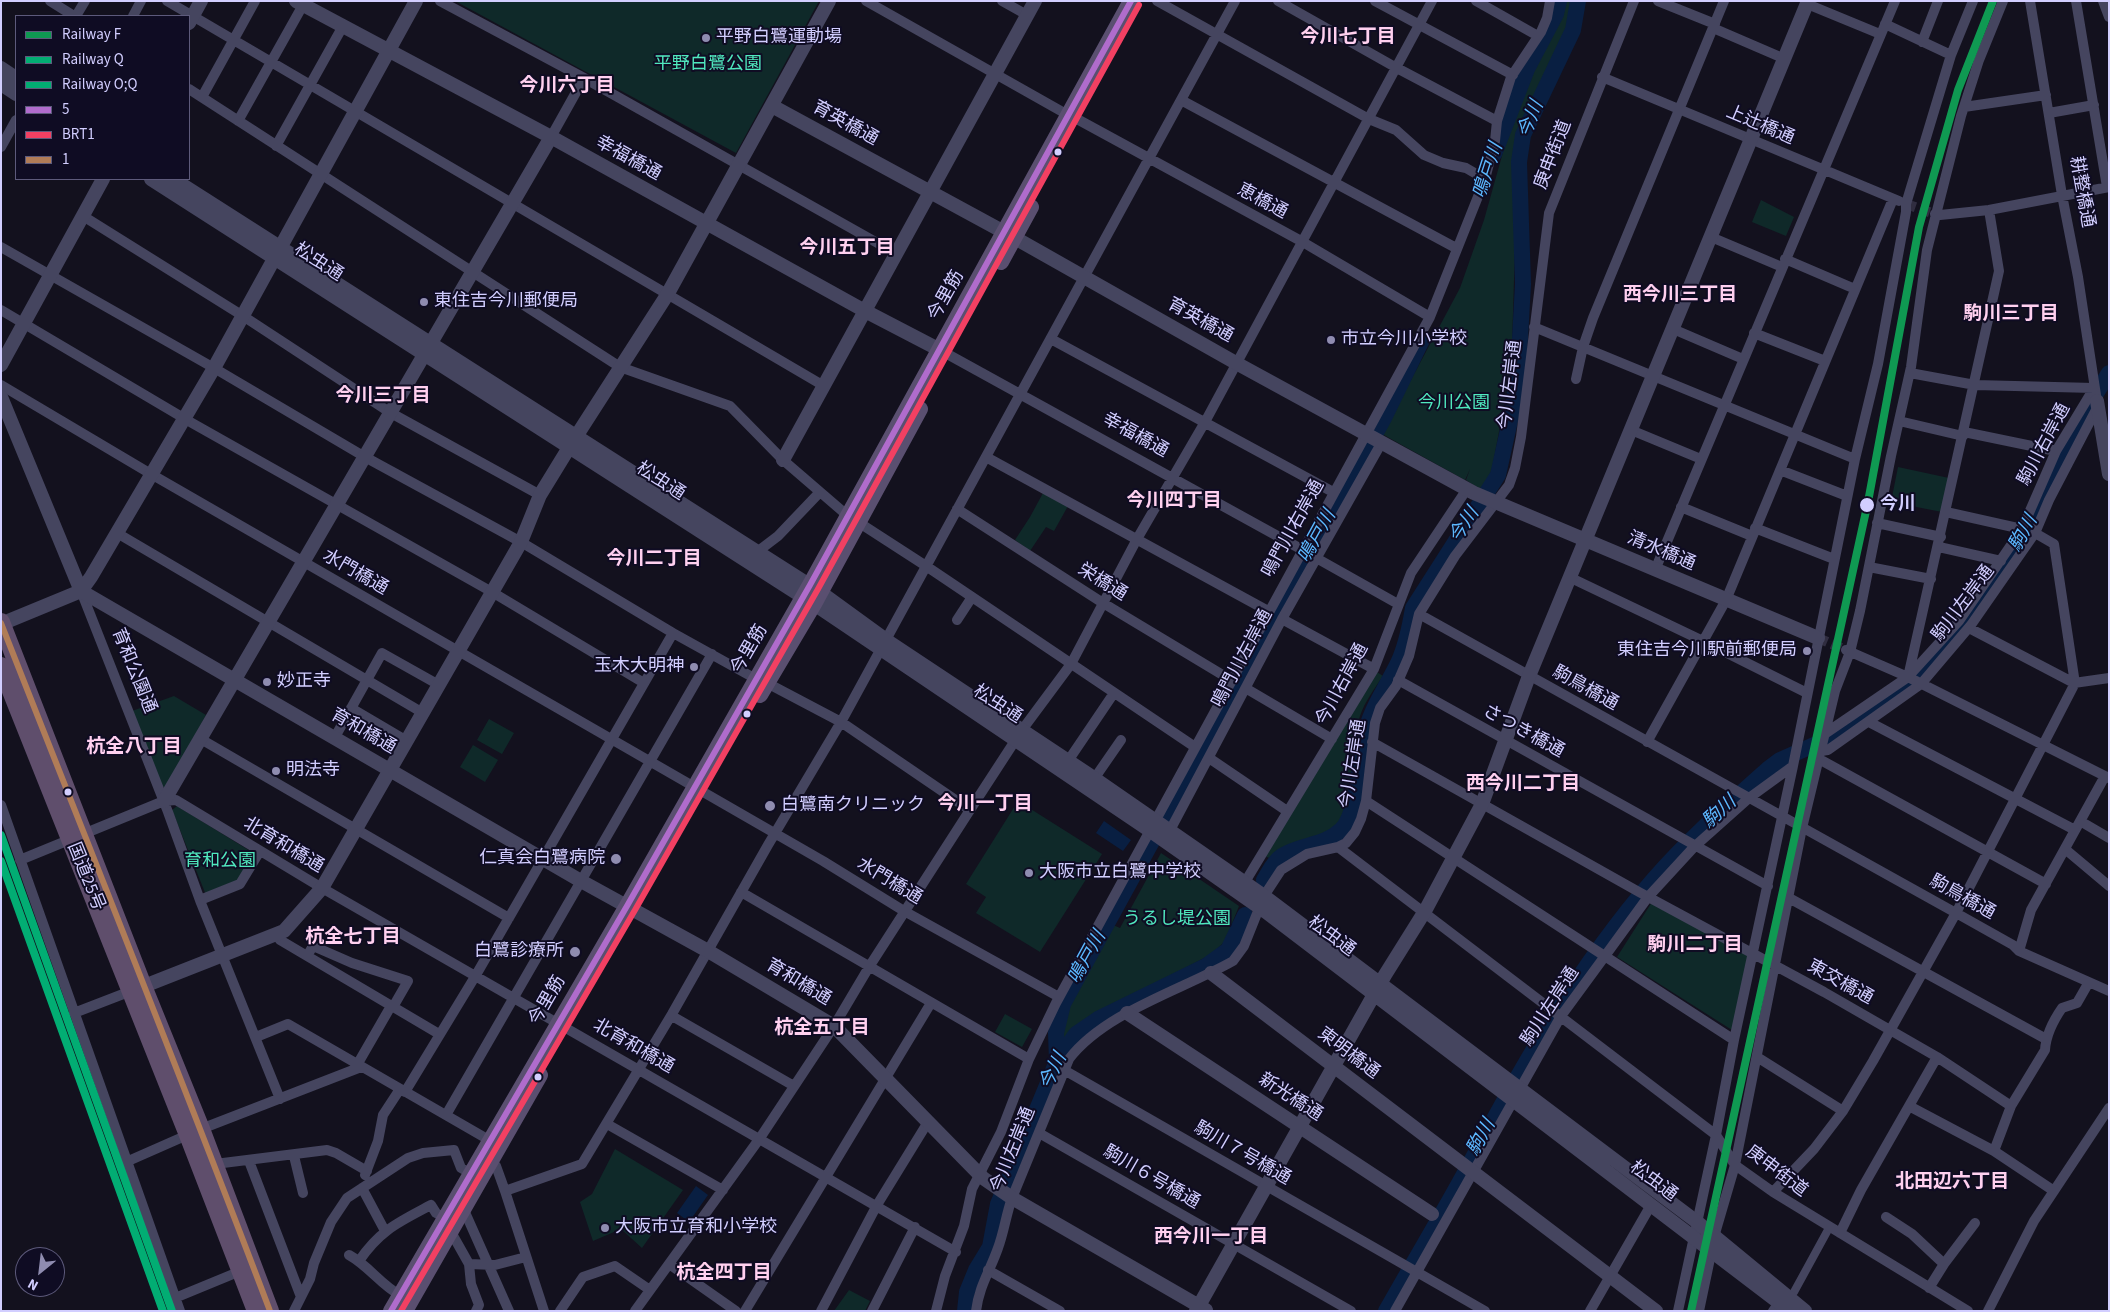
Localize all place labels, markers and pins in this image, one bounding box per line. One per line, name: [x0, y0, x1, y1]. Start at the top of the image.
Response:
place label: 平野白鷺運動場: [716, 27, 842, 49]
marker: 平野白鷺運動場: [700, 32, 712, 44]
unlabelled marker: [1053, 147, 1063, 157]
place label: 東住吉今川郵便局: [434, 291, 578, 313]
marker: 東住吉今川郵便局: [418, 296, 430, 308]
place label: 市立今川小学校: [1341, 329, 1467, 351]
marker: 市立今川小学校: [1325, 334, 1337, 346]
place label: 今川: [1880, 494, 1916, 516]
marker: 今川: [1858, 496, 1876, 514]
place label: 東住吉今川駅前郵便局: [1617, 640, 1797, 662]
marker: 東住吉今川駅前郵便局: [1801, 645, 1813, 657]
place label: 玉木大明神: [594, 656, 684, 678]
marker: 玉木大明神: [688, 661, 700, 673]
place label: 妙正寺: [277, 671, 331, 693]
marker: 妙正寺: [261, 676, 273, 688]
unlabelled marker: [742, 709, 752, 719]
place label: 明法寺: [286, 760, 340, 782]
marker: 明法寺: [270, 765, 282, 777]
unlabelled marker: [63, 787, 73, 797]
place label: 白鷺南クリニック: [781, 795, 925, 817]
marker: 白鷺南クリニック: [763, 799, 777, 813]
place label: 仁真会白鷺病院: [479, 848, 605, 870]
marker: 仁真会白鷺病院: [609, 852, 623, 866]
place label: 大阪市立白鷺中学校: [1039, 862, 1201, 884]
marker: 大阪市立白鷺中学校: [1023, 867, 1035, 879]
place label: 白鷺診療所: [474, 941, 564, 963]
marker: 白鷺診療所: [568, 945, 582, 959]
unlabelled marker: [533, 1072, 543, 1082]
place label: 大阪市立育和小学校: [615, 1217, 777, 1239]
marker: 大阪市立育和小学校: [599, 1222, 611, 1234]

